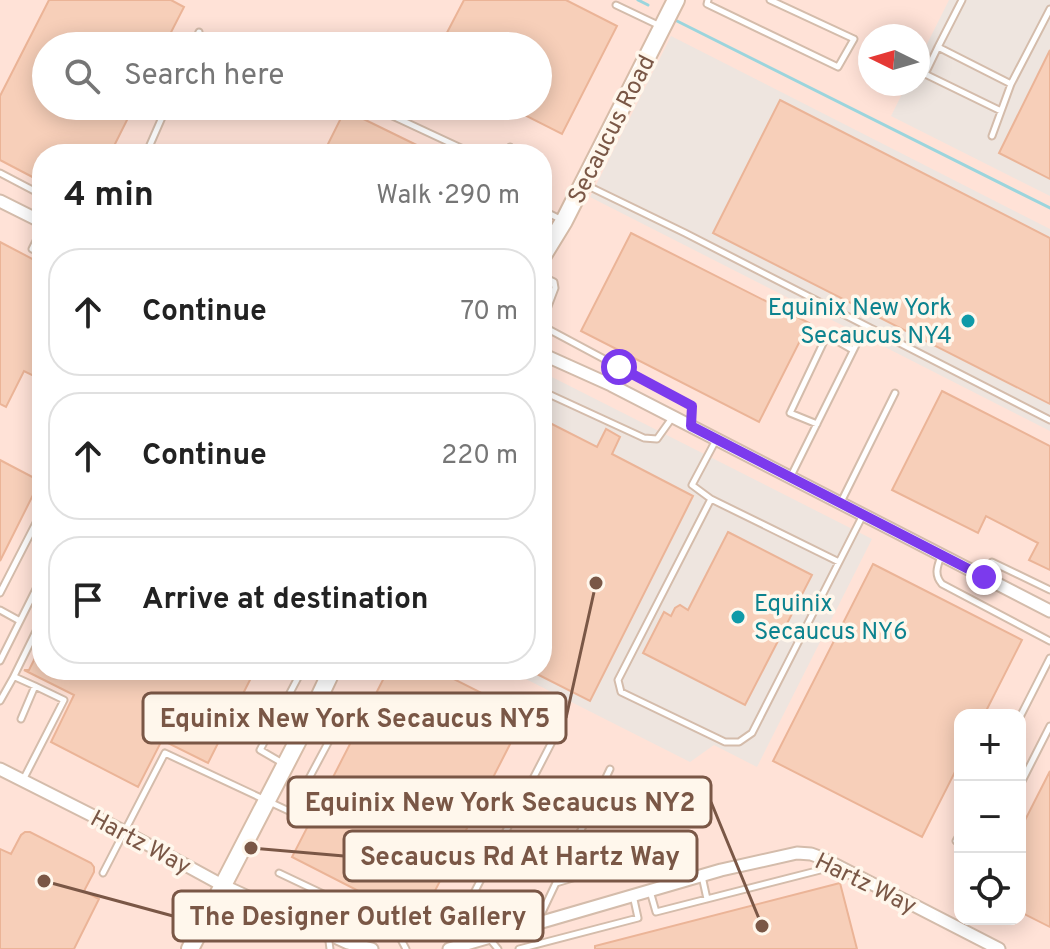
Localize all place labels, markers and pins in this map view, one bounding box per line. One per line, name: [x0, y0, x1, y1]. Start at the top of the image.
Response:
place label: Equinix New York Secaucus NY4: [768, 294, 952, 352]
marker: Equinix New York Secaucus NY4: [959, 312, 977, 330]
place label: Equinix Secaucus NY6: [754, 590, 907, 648]
marker: Equinix Secaucus NY6: [729, 608, 747, 626]
callout: Equinix New York Secaucus NY5: [143, 693, 566, 743]
callout: Equinix New York Secaucus NY2: [288, 777, 711, 827]
callout: Secaucus Rd At Hartz Way: [344, 831, 697, 881]
callout: The Designer Outlet Gallery: [173, 891, 543, 941]

